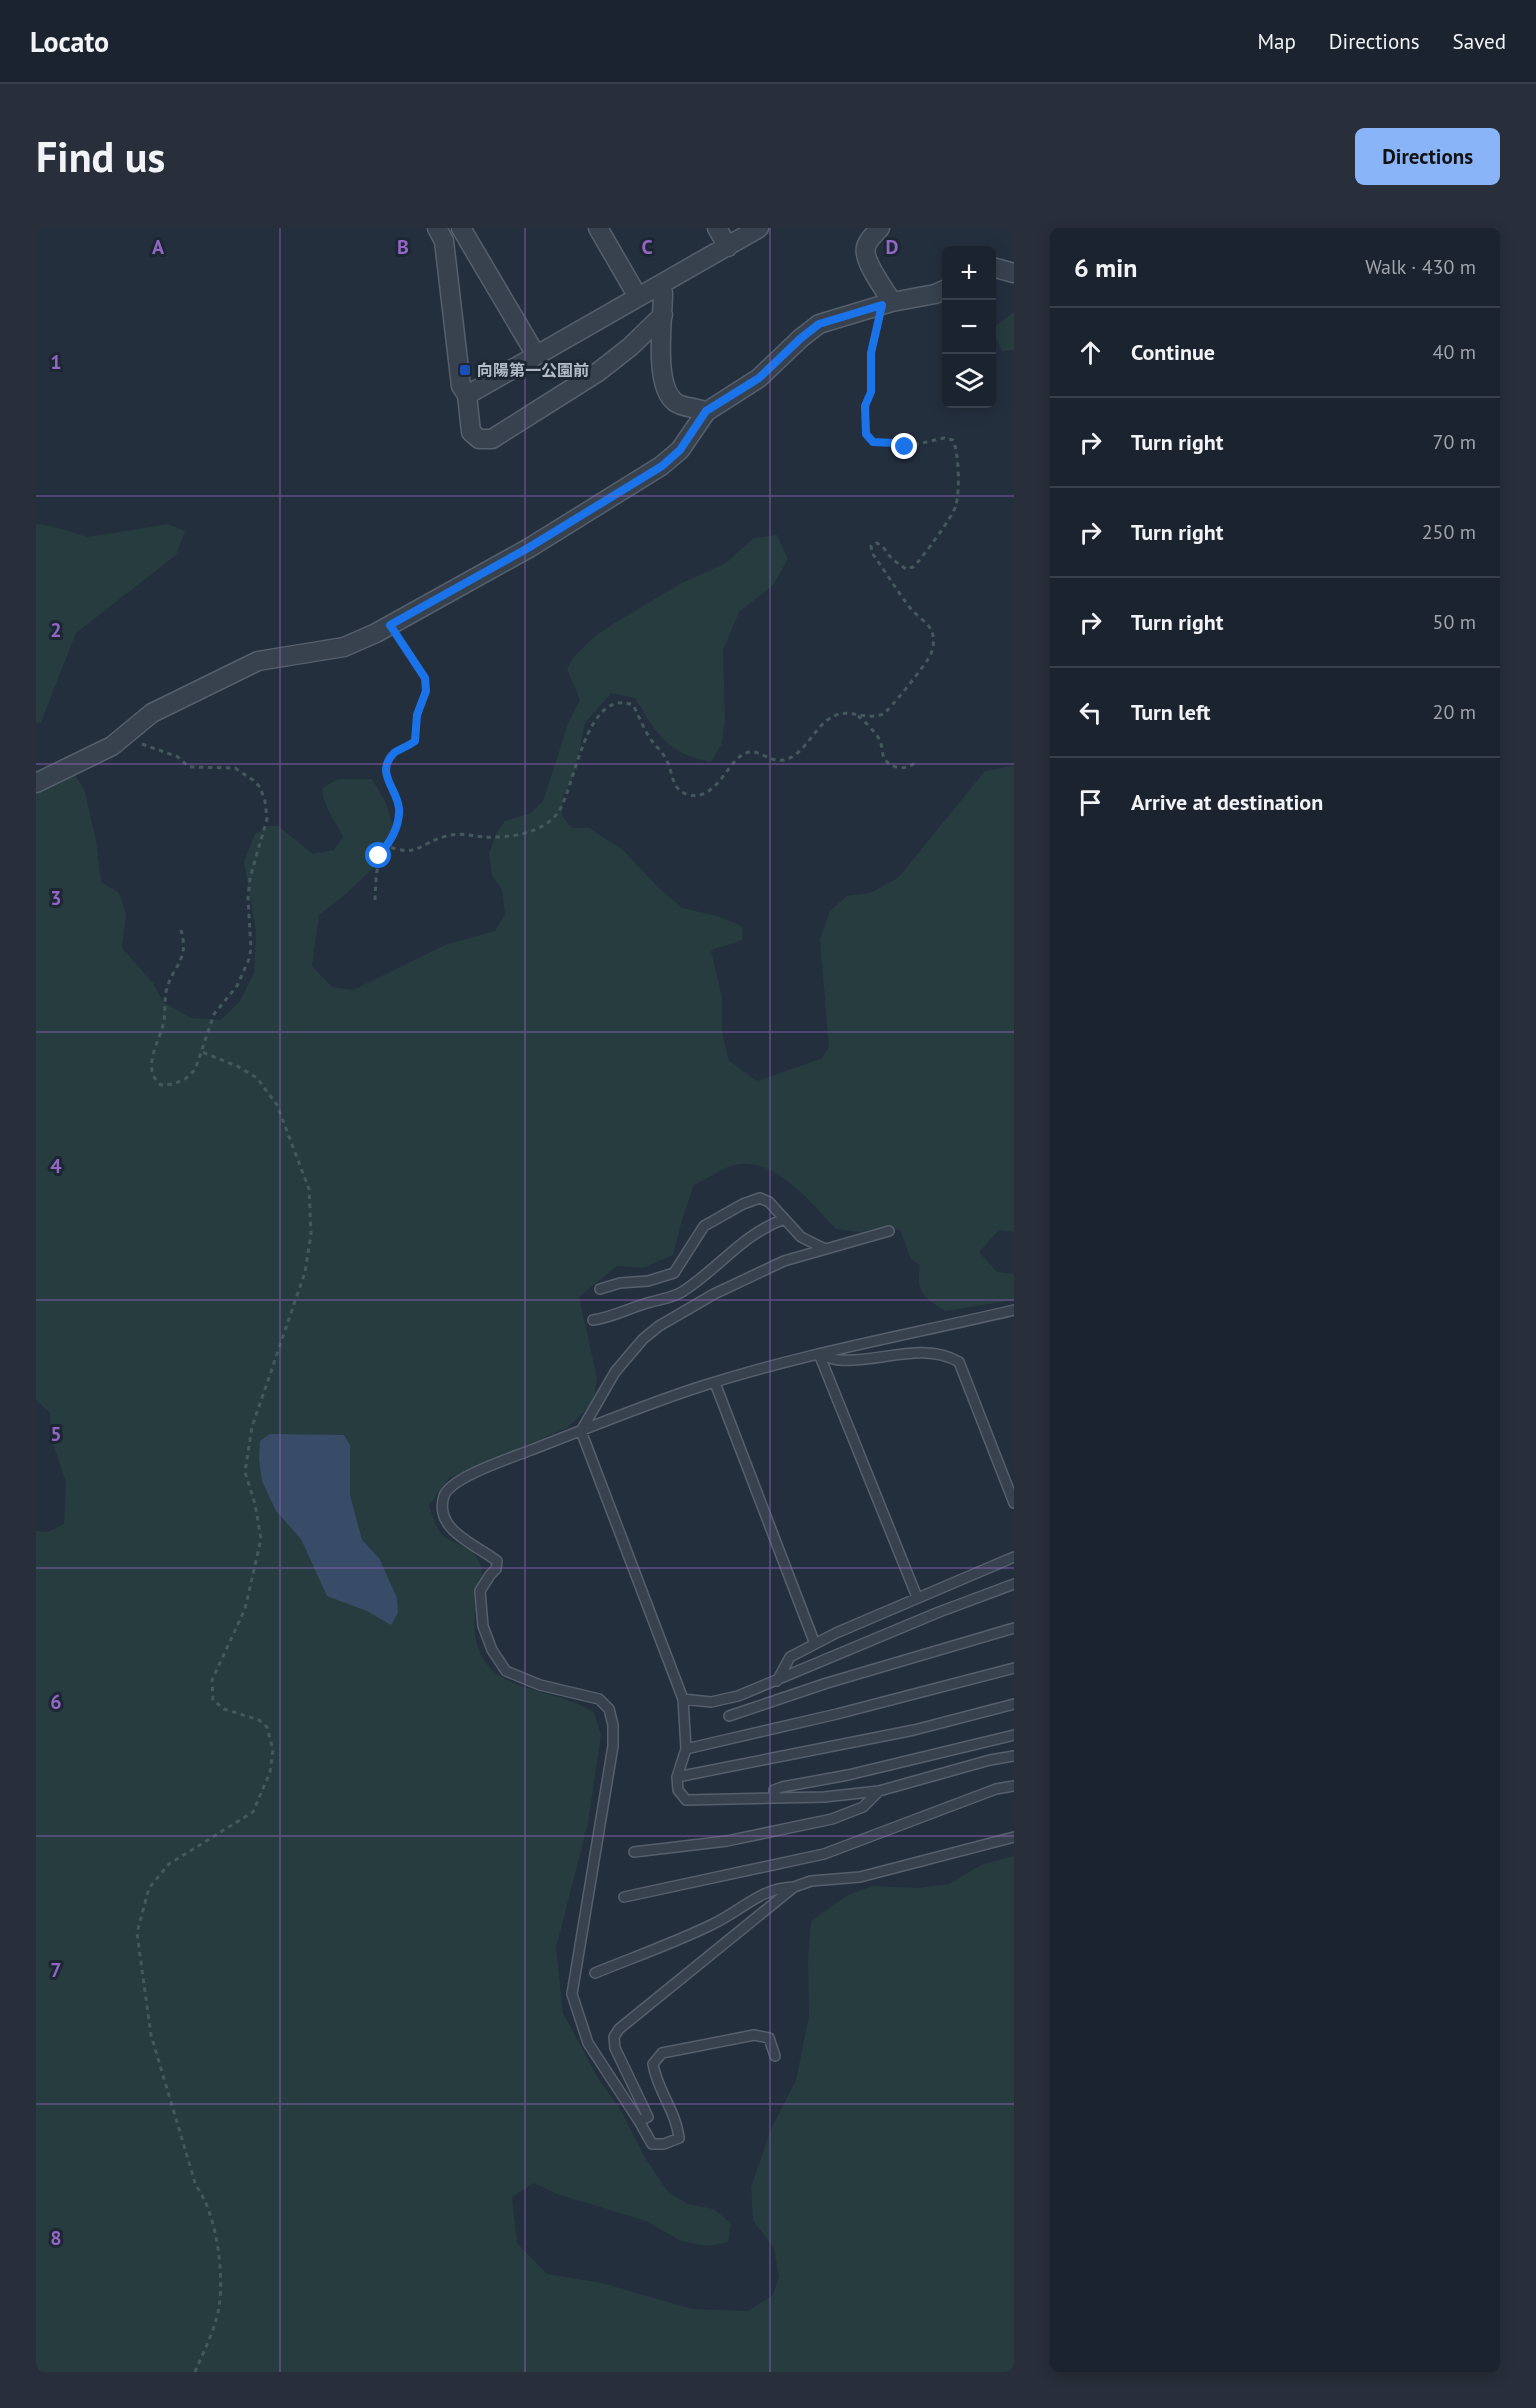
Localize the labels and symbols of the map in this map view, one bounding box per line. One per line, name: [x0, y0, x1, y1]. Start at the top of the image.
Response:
text: A: [152, 234, 165, 260]
text: B: [397, 234, 409, 260]
text: C: [641, 234, 653, 260]
text: D: [886, 234, 899, 260]
text: 1: [50, 349, 62, 375]
place label: 向陽第一公園前: [477, 360, 589, 380]
marker: 向陽第一公園前: [458, 363, 472, 377]
route end: [891, 433, 917, 459]
text: 2: [50, 617, 62, 643]
route start: [365, 842, 391, 868]
text: 3: [50, 885, 62, 911]
text: 4: [50, 1153, 62, 1179]
text: 5: [50, 1421, 62, 1447]
text: 6: [50, 1689, 62, 1715]
text: 7: [50, 1957, 62, 1983]
text: 8: [50, 2225, 62, 2251]

